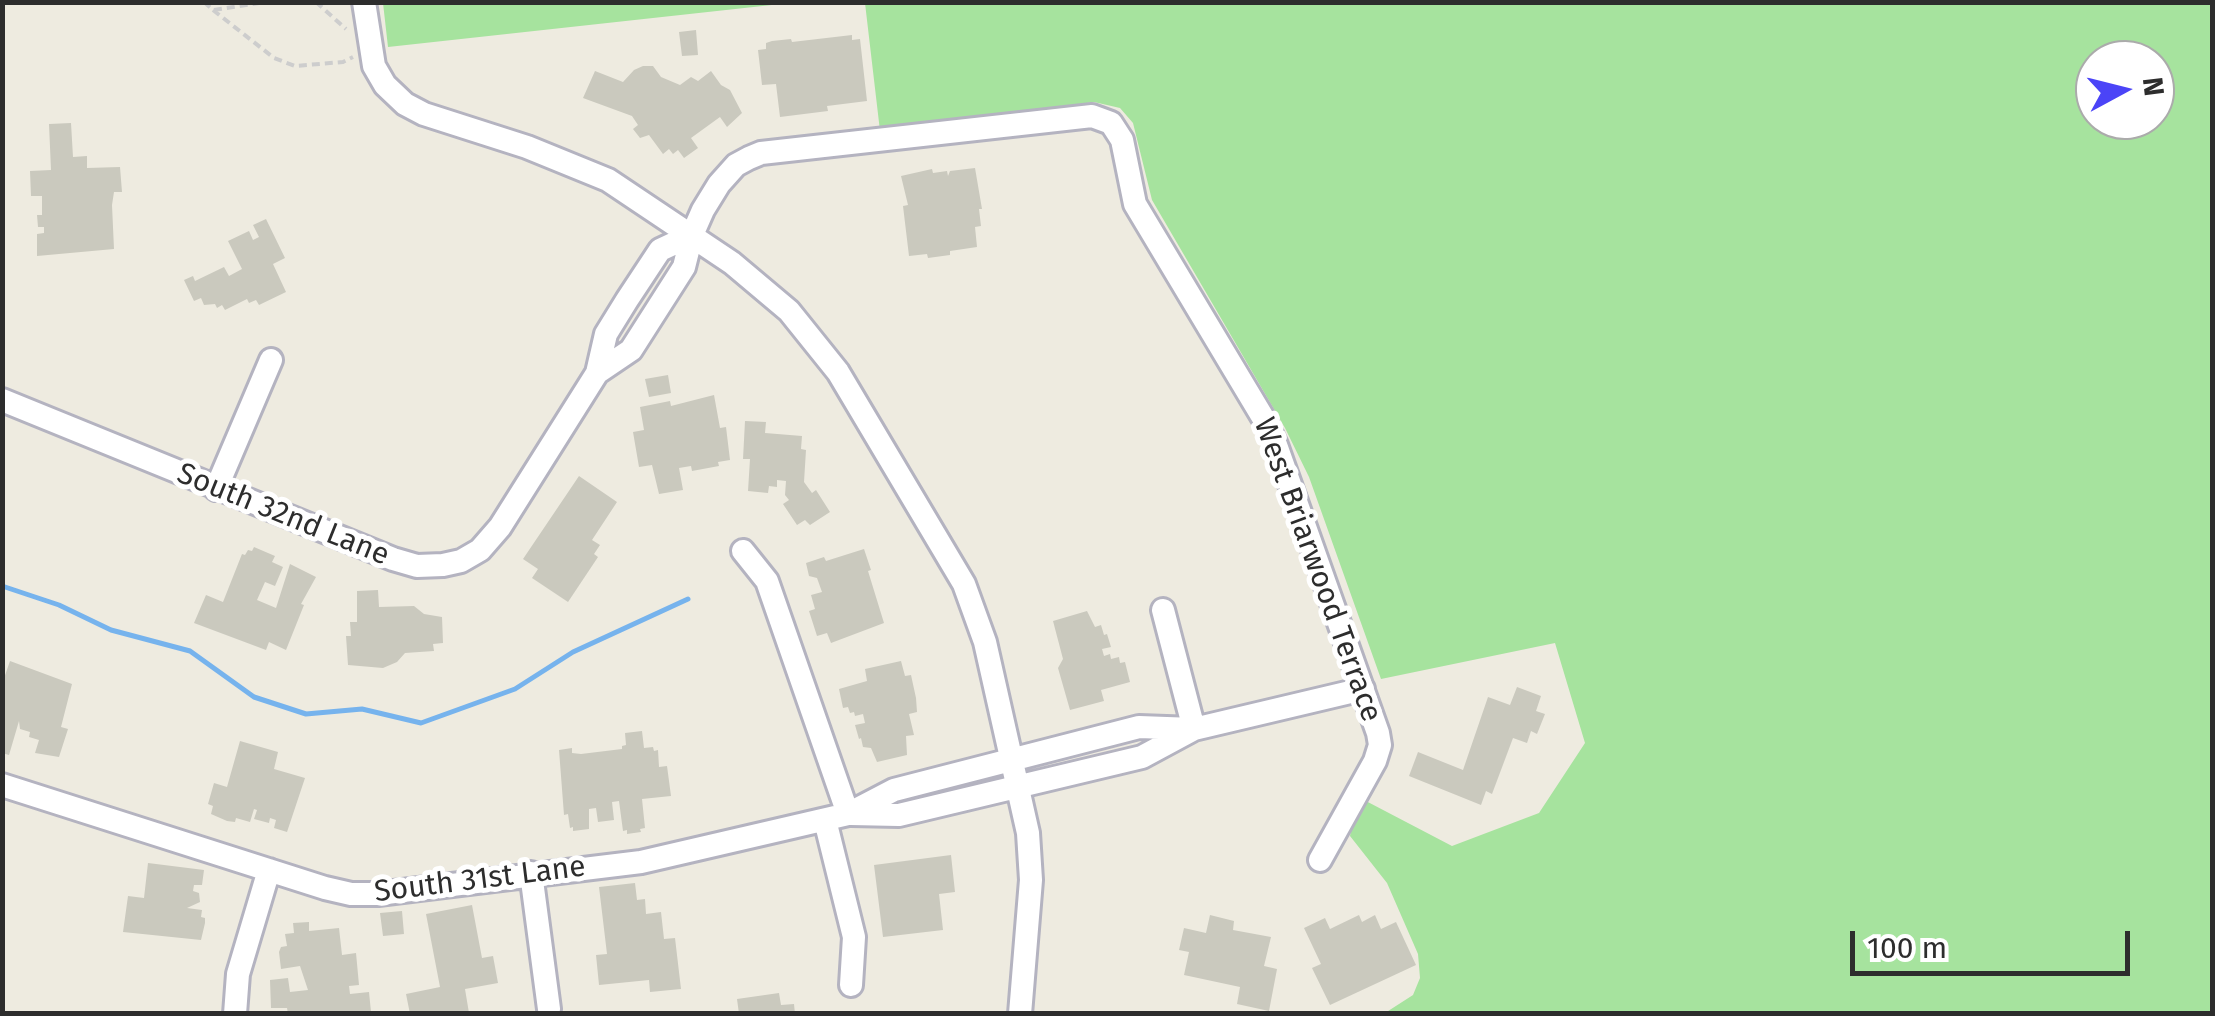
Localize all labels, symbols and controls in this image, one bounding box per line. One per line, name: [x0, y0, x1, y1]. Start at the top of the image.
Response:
north arrow: [2075, 40, 2175, 140]
text: N: [2136, 75, 2171, 98]
street label: West Briarwood Terrace: [1245, 413, 1389, 727]
street label: South 32nd Lane: [172, 456, 394, 574]
street label: South 31st Lane: [372, 849, 588, 911]
scale bar: [1855, 911, 2135, 973]
text: 100 m: [1867, 930, 1947, 966]

